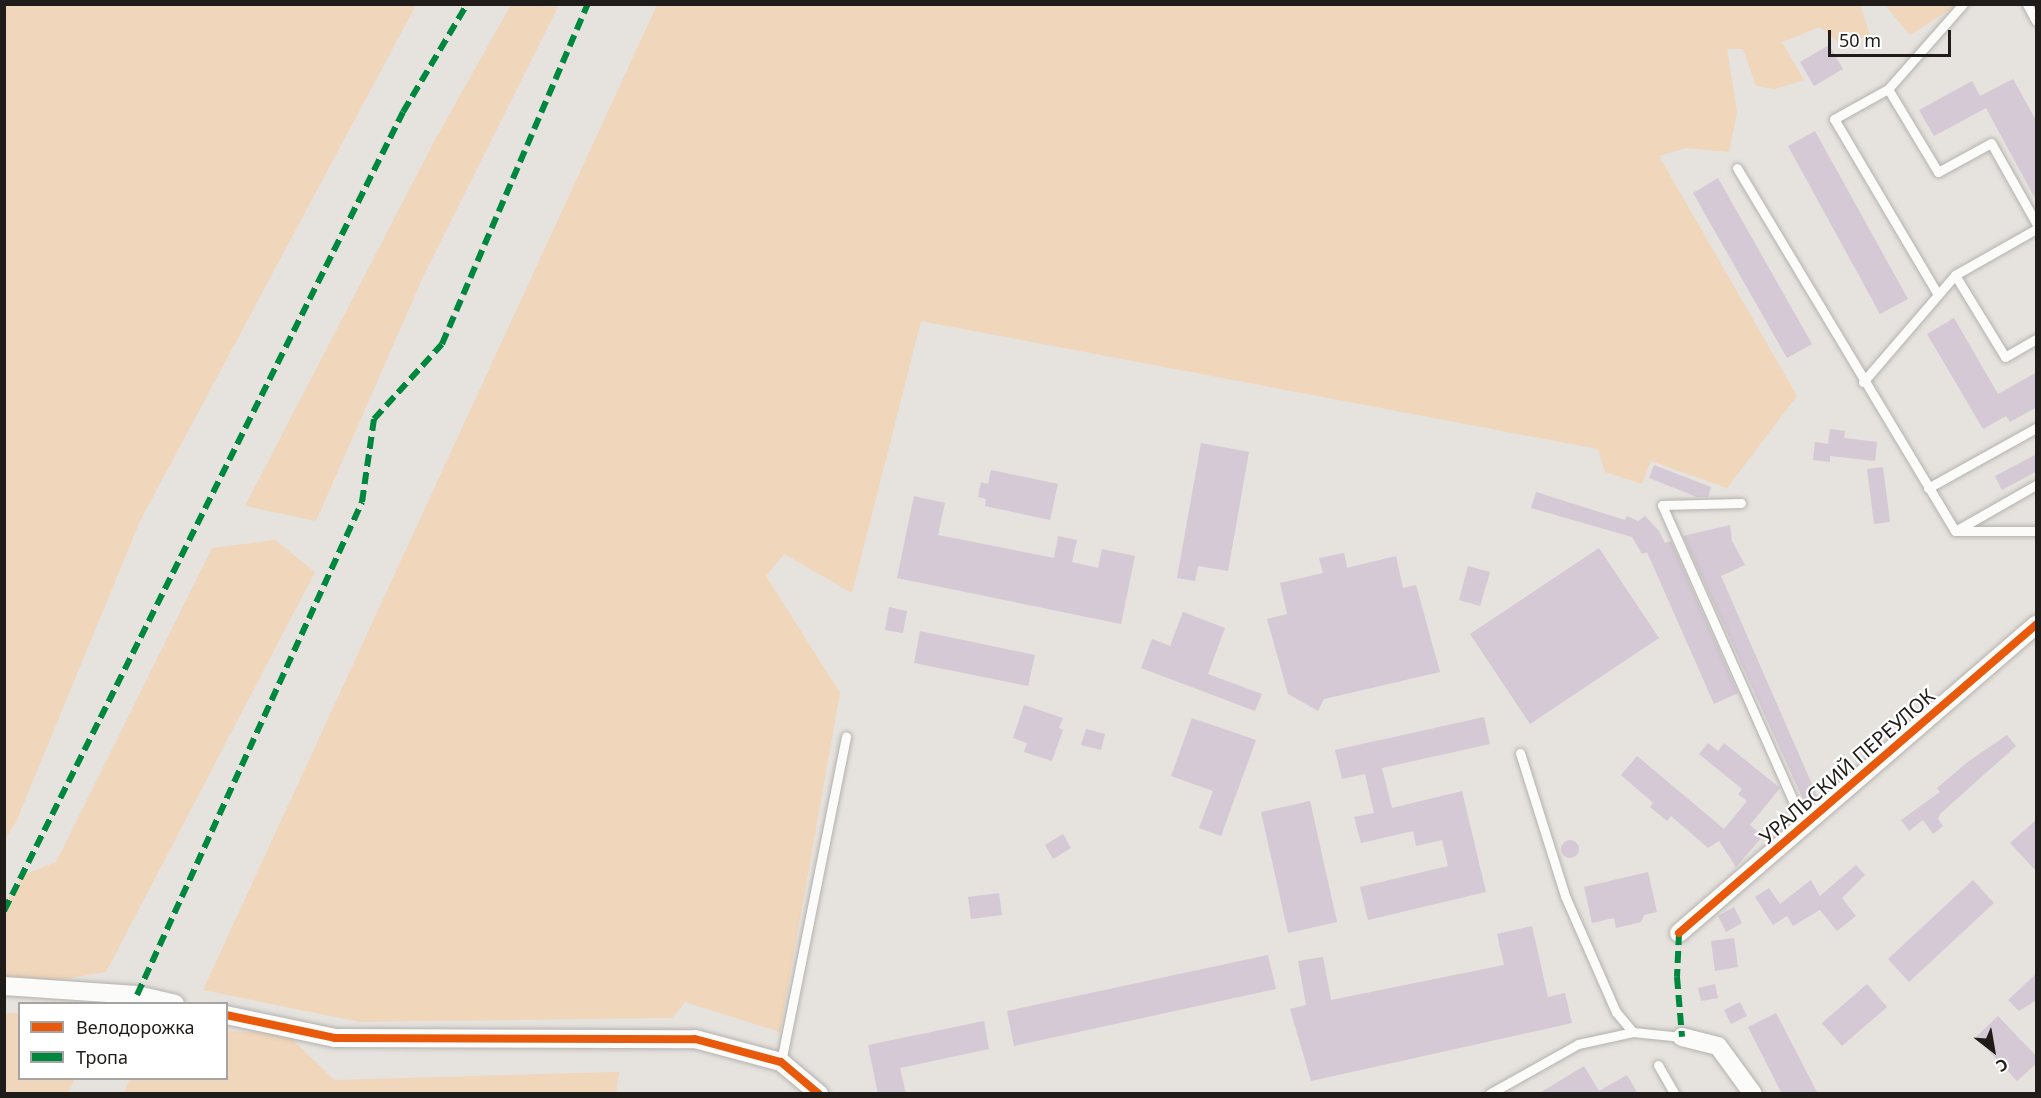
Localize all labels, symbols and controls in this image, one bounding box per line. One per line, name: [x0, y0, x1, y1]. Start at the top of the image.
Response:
scale bar: [1831, 18, 1954, 56]
text: 50 m: [1839, 28, 1881, 52]
street label: УРАЛЬСКИЙ ПЕРЕУЛОК: [1755, 683, 1939, 849]
legend: [18, 1002, 228, 1080]
text: Велодорожка: [76, 1015, 194, 1039]
north arrow: [1963, 1020, 2023, 1080]
text: Тропа: [76, 1045, 128, 1069]
text: С: [1992, 1053, 2012, 1078]

